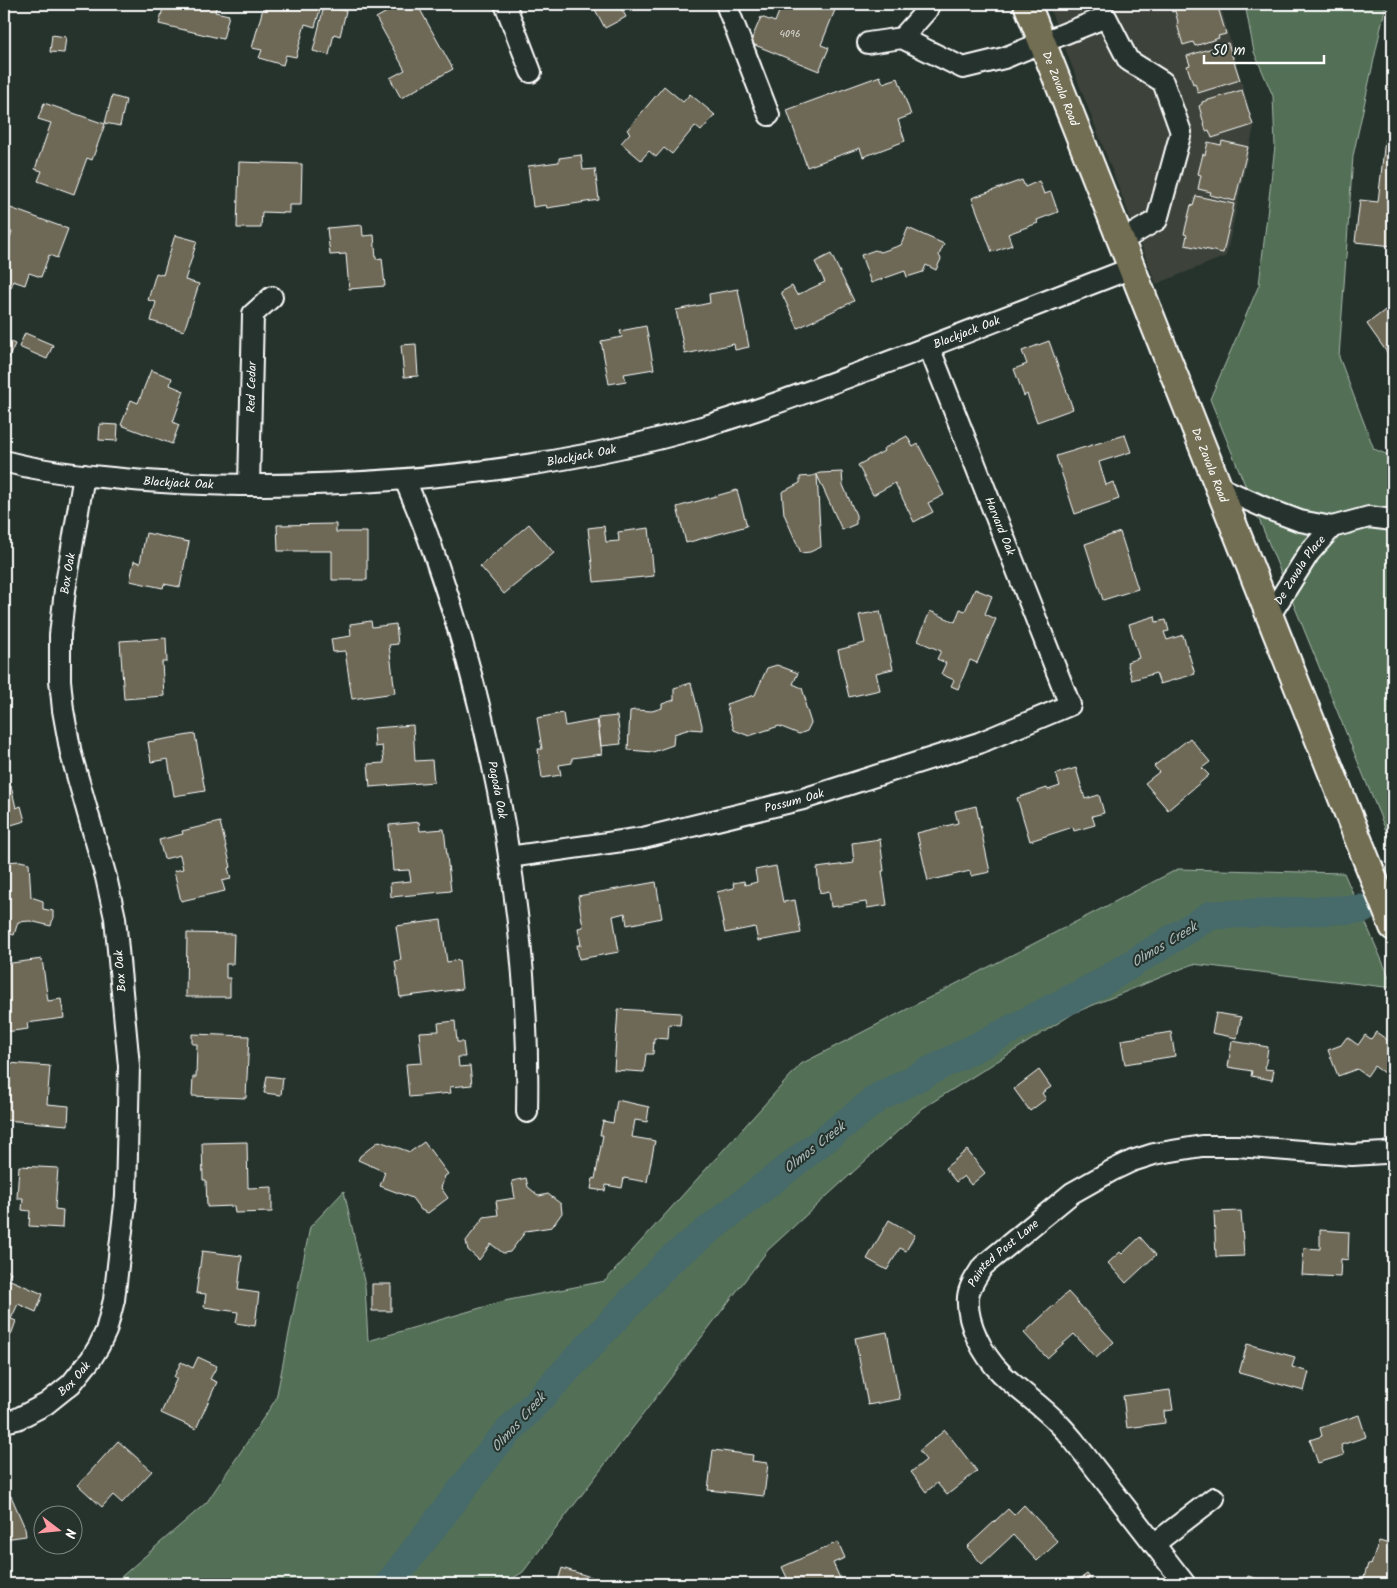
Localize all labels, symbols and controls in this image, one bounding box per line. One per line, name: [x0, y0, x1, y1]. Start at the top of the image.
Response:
house number: 4096: [780, 26, 800, 42]
scale bar: [1204, 32, 1324, 64]
text: 50 m: [1212, 39, 1246, 63]
street label: De Zavala Road: [1037, 48, 1084, 130]
street label: Blackjack Oak: [931, 311, 1003, 354]
street label: Red Cedar: [242, 360, 262, 413]
street label: De Zavala Road: [1186, 425, 1233, 507]
street label: Blackjack Oak: [545, 440, 618, 472]
street label: Blackjack Oak: [142, 472, 214, 494]
street label: Harvard Oak: [979, 494, 1020, 559]
street label: De Zavala Place: [1270, 531, 1331, 609]
street label: Box Oak: [56, 551, 81, 595]
street label: Pagoda Oak: [482, 759, 512, 821]
street label: Possum Oak: [762, 784, 827, 818]
water label: Olmos Creek: [1127, 915, 1204, 973]
street label: Box Oak: [109, 949, 132, 993]
water label: Olmos Creek: [779, 1115, 852, 1179]
street label: Painted Post Lane: [963, 1214, 1044, 1291]
street label: Box Oak: [54, 1357, 96, 1401]
water label: Olmos Creek: [486, 1386, 553, 1457]
north arrow: [32, 1506, 82, 1556]
text: N: [58, 1526, 81, 1541]

